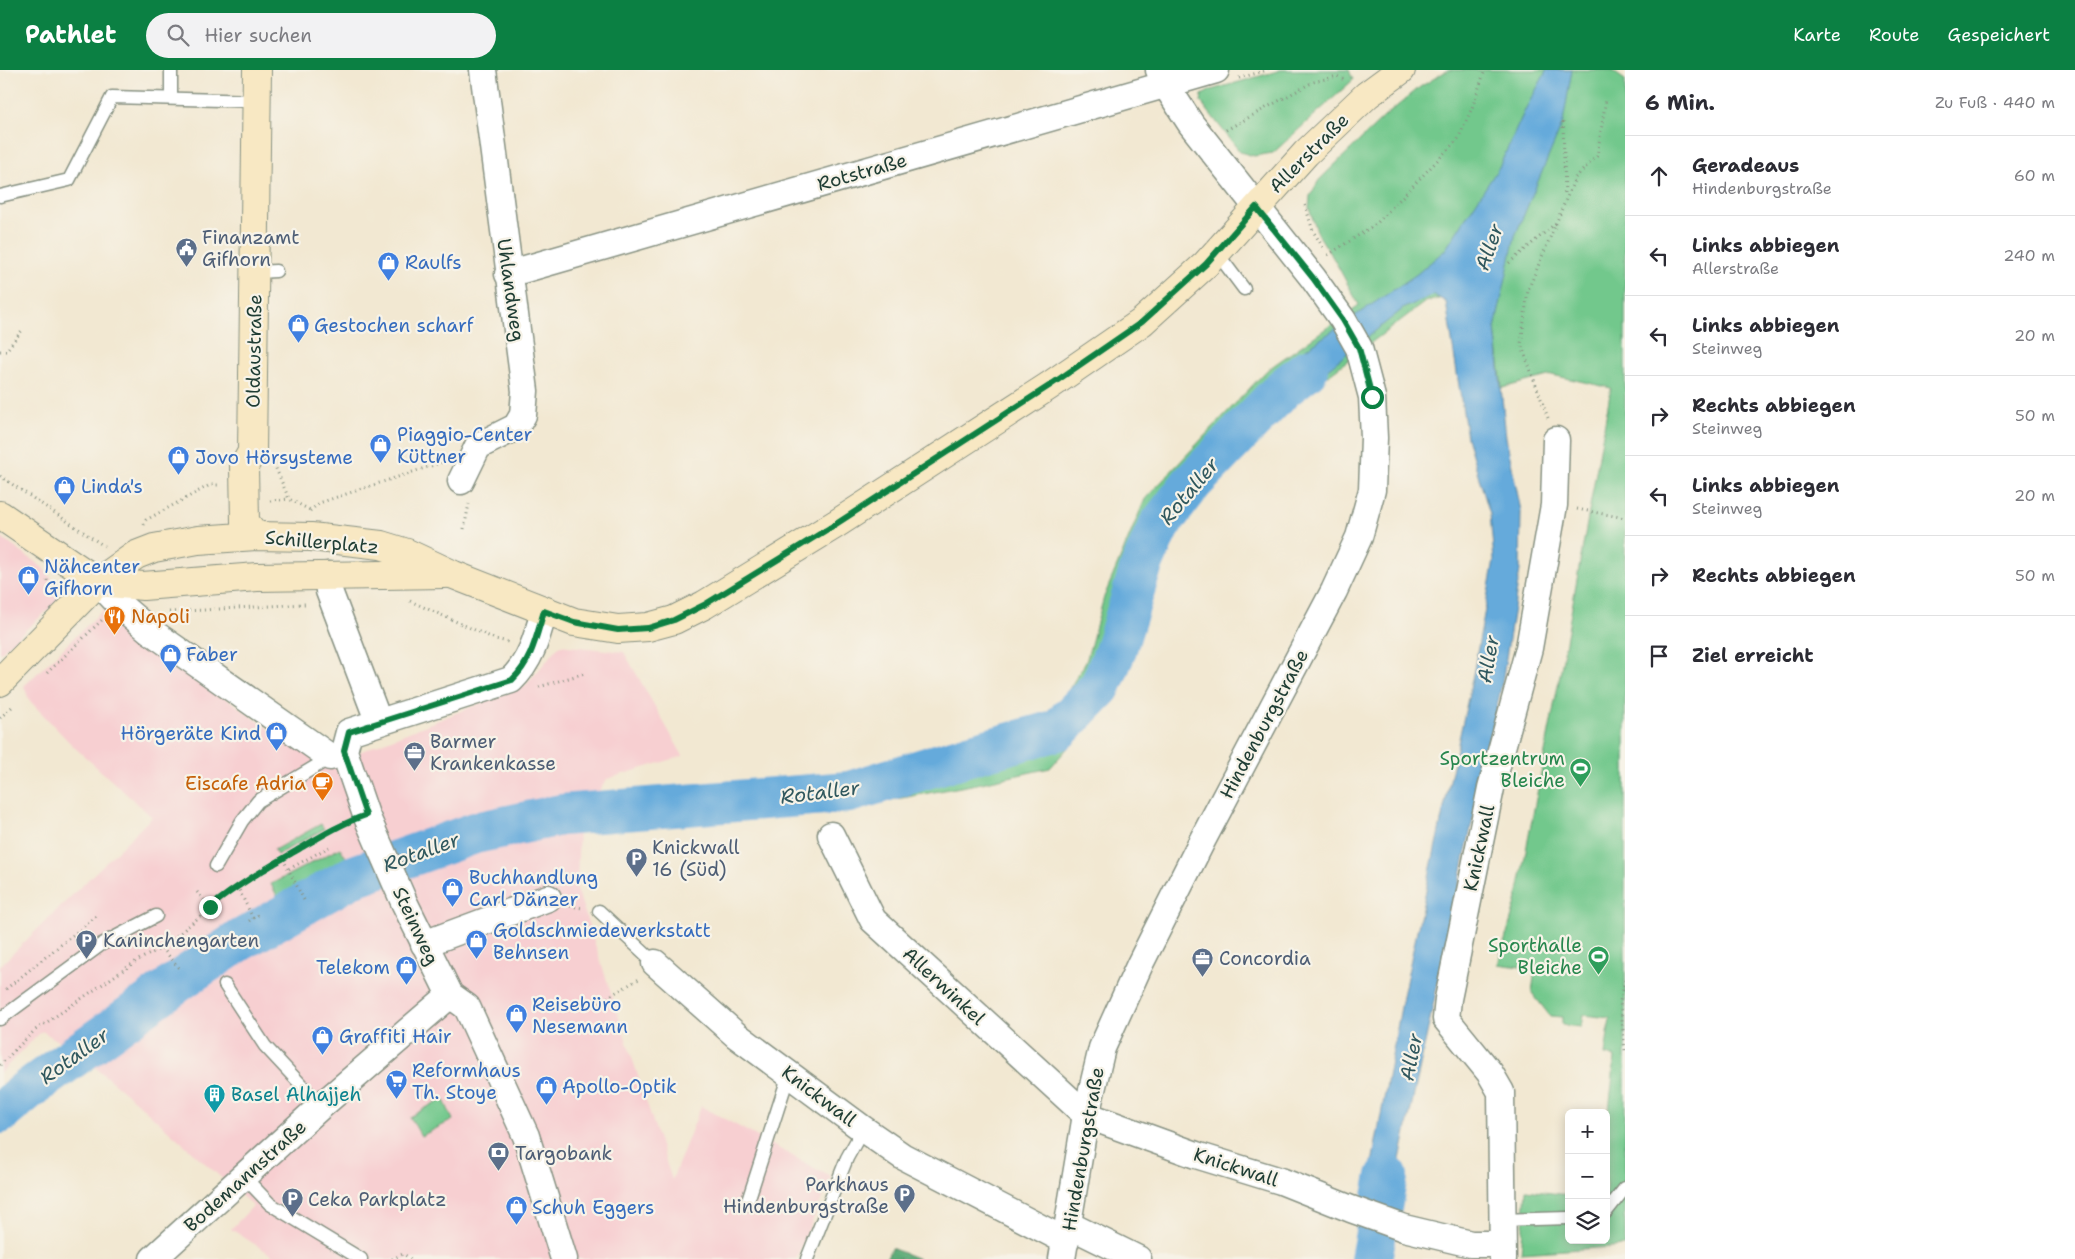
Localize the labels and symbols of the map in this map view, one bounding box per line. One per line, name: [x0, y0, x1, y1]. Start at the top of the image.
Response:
street label: Allerstraße: [1264, 108, 1354, 198]
street label: Rotstraße: [814, 147, 910, 197]
water label: Aller: [1469, 220, 1509, 274]
place label: Finanzamt Gifhorn: [202, 225, 300, 272]
public building icon: Finanzamt Gifhorn: [174, 236, 198, 267]
street label: Uhlandweg: [491, 237, 531, 343]
shop icon: Raulfs: [377, 250, 401, 281]
place label: Raulfs: [405, 250, 462, 275]
street label: Oldaustraße: [241, 294, 267, 408]
shop icon: Gestochen scharf: [286, 313, 310, 344]
place label: Gestochen scharf: [314, 313, 475, 338]
route start: [1361, 386, 1384, 409]
place label: Piaggio-Center Küttner: [397, 422, 533, 469]
shop icon: Piaggio-Center Küttner: [369, 433, 393, 464]
shop icon: Jovo Hörsysteme: [167, 445, 191, 476]
place label: Jovo Hörsysteme: [195, 445, 353, 470]
water label: Rotaller: [1153, 452, 1225, 530]
shop icon: Linda's: [53, 474, 77, 505]
place label: Linda's: [81, 474, 143, 499]
street label: Schillerplatz: [264, 525, 380, 559]
place label: Nähcenter Gifhorn: [44, 554, 140, 601]
shop icon: Nähcenter Gifhorn: [16, 565, 40, 596]
restaurant icon: Napoli: [103, 604, 127, 635]
place label: Napoli: [131, 604, 190, 629]
water label: Aller: [1471, 633, 1505, 685]
shop icon: Faber: [158, 642, 182, 673]
place label: Faber: [186, 642, 238, 667]
street label: Hindenburgstraße: [1214, 645, 1314, 803]
place label: Hörgeräte Kind: [121, 721, 261, 746]
shop icon: Hörgeräte Kind: [265, 721, 289, 752]
place label: Barmer Krankenkasse: [430, 729, 556, 776]
office icon: Barmer Krankenkasse: [402, 740, 426, 771]
place label: Sportzentrum Bleiche: [1440, 746, 1565, 793]
sports icon: Sportzentrum Bleiche: [1569, 757, 1593, 788]
place label: Eiscafe Adria: [185, 771, 306, 796]
cafe icon: Eiscafe Adria: [310, 771, 334, 802]
water label: Rotaller: [779, 774, 862, 810]
street label: Knickwall: [1458, 802, 1500, 893]
water label: Rotaller: [379, 826, 463, 878]
place label: Knickwall 16 (Süd): [652, 835, 740, 882]
parking icon: Knickwall 16 (Süd): [624, 846, 648, 877]
place label: Buchhandlung Carl Dänzer: [469, 865, 598, 912]
shop icon: Buchhandlung Carl Dänzer: [441, 876, 465, 907]
street label: Steinweg: [387, 883, 445, 969]
route end: [199, 896, 222, 919]
place label: Goldschmiedewerkstatt Behnsen: [493, 918, 711, 965]
parking icon: Kaninchengarten: [75, 928, 99, 959]
place label: Kaninchengarten: [103, 928, 259, 953]
shop icon: Goldschmiedewerkstatt Behnsen: [465, 929, 489, 960]
place label: Sporthalle Bleiche: [1488, 933, 1582, 980]
street label: Allerwinkel: [897, 941, 991, 1031]
sports icon: Sporthalle Bleiche: [1586, 944, 1610, 975]
office icon: Concordia: [1191, 946, 1215, 977]
place label: Concordia: [1219, 946, 1311, 971]
place label: Telekom: [316, 955, 390, 980]
shop icon: Telekom: [394, 955, 418, 986]
place label: Reisebüro Nesemann: [532, 992, 628, 1039]
shop icon: Reisebüro Nesemann: [504, 1003, 528, 1034]
water label: Rotaller: [34, 1022, 114, 1090]
shop icon: Graffiti Hair: [311, 1024, 335, 1055]
place label: Graffiti Hair: [339, 1024, 452, 1049]
water label: Aller: [1394, 1031, 1428, 1083]
place label: Reformhaus Th. Stoye: [412, 1058, 521, 1105]
street label: Knickwall: [777, 1060, 862, 1132]
street label: Hindenburgstraße: [1056, 1065, 1110, 1233]
supermarket icon: Reformhaus Th. Stoye: [384, 1069, 408, 1100]
shop icon: Apollo-Optik: [534, 1074, 558, 1105]
place label: Apollo-Optik: [562, 1074, 677, 1099]
building icon: Basel Alhajjeh: [203, 1082, 227, 1113]
place label: Basel Alhajjeh: [231, 1082, 361, 1107]
street label: Bodemannstraße: [179, 1114, 311, 1238]
bank icon: Targobank: [487, 1141, 511, 1172]
place label: Targobank: [515, 1141, 613, 1166]
street label: Knickwall: [1191, 1142, 1282, 1193]
place label: Parkhaus Hindenburgstraße: [723, 1172, 889, 1219]
parking icon: Parkhaus Hindenburgstraße: [893, 1183, 917, 1214]
parking icon: Ceka Parkplatz: [280, 1187, 304, 1218]
place label: Ceka Parkplatz: [308, 1187, 447, 1212]
shop icon: Schuh Eggers: [504, 1195, 528, 1226]
place label: Schuh Eggers: [532, 1195, 655, 1220]

